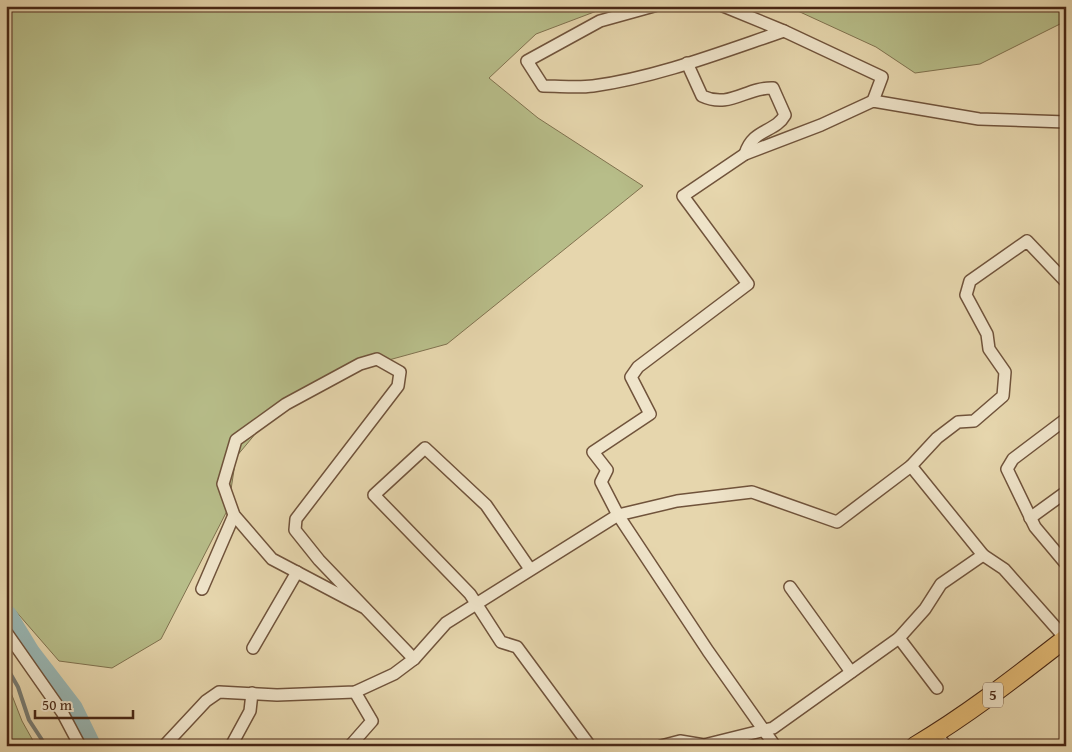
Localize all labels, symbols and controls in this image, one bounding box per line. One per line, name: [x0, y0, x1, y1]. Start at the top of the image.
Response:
road number: 5: [983, 682, 1003, 708]
scale bar: [35, 687, 132, 719]
text: 50 m: [42, 694, 73, 715]

